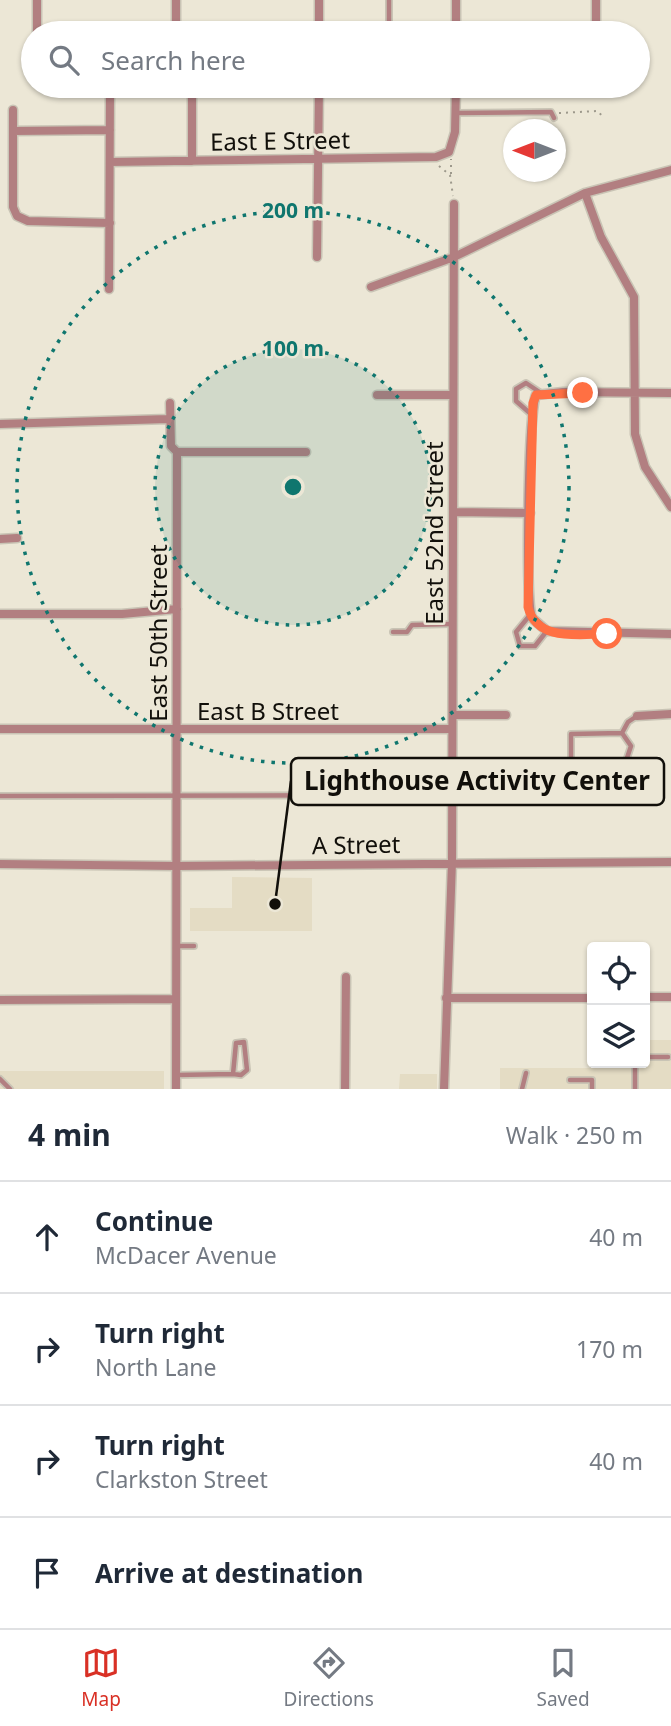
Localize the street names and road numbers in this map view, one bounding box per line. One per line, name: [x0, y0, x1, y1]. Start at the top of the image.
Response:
street label: East E Street: [210, 122, 351, 158]
street label: East 52nd Street: [417, 441, 450, 625]
street label: East 50th Street: [141, 544, 174, 722]
street label: East B Street: [197, 694, 339, 727]
street label: A Street: [311, 827, 401, 861]

